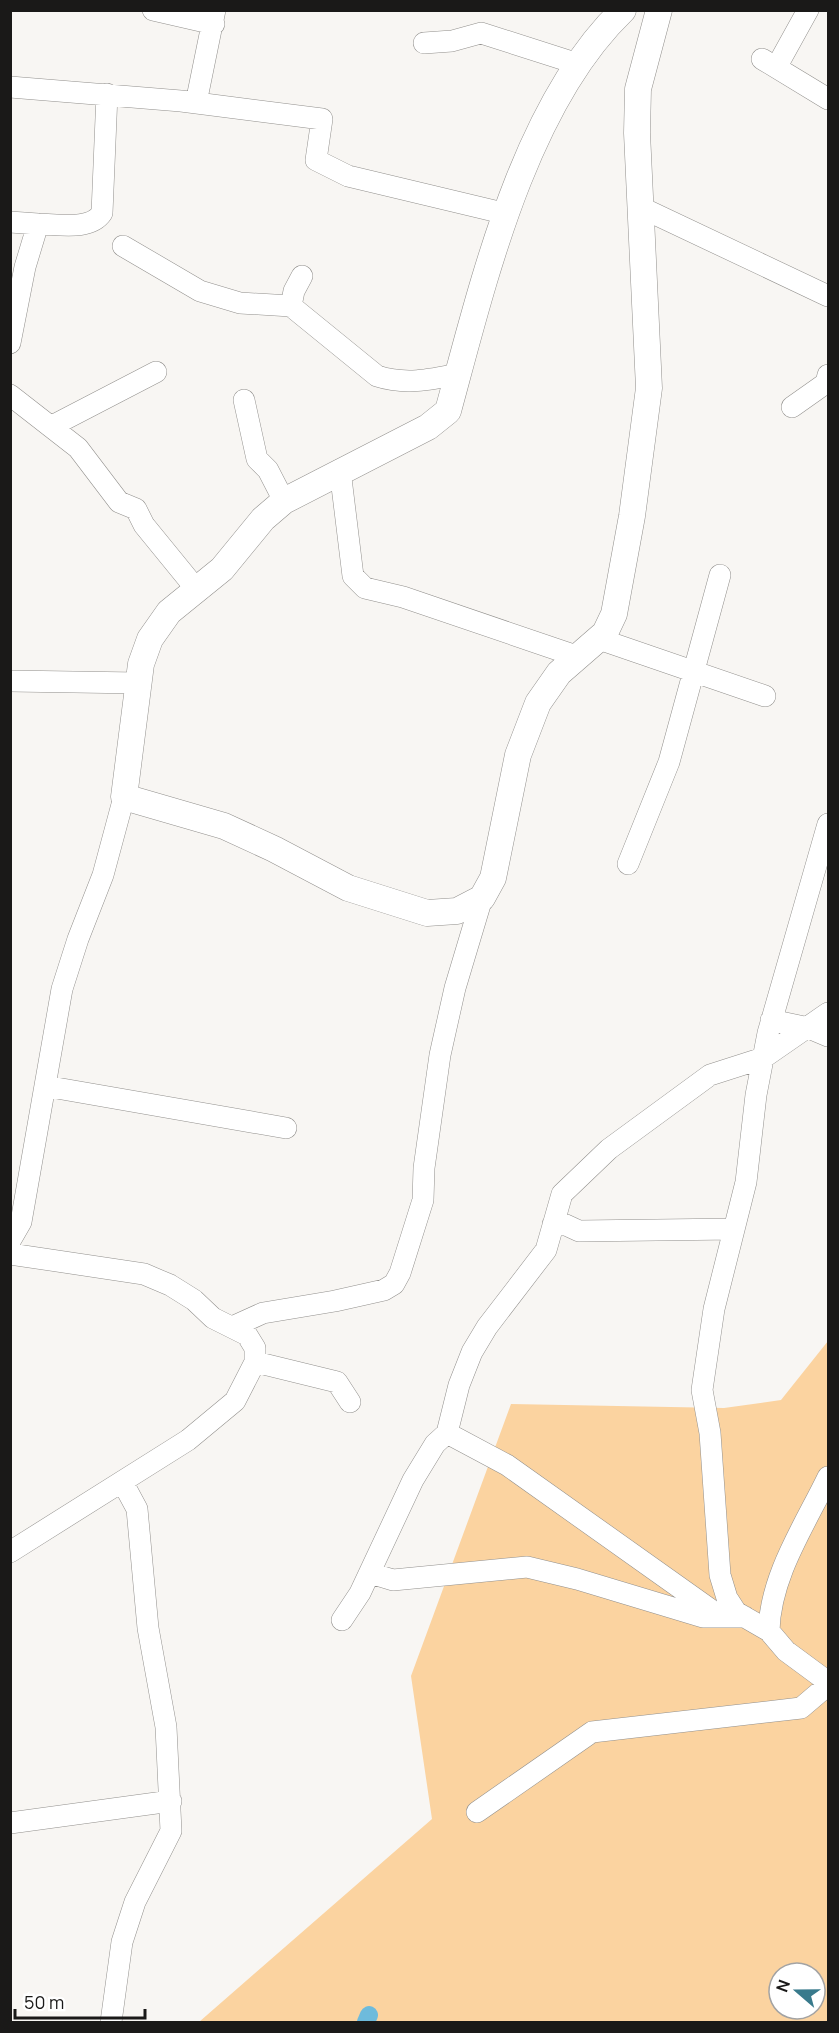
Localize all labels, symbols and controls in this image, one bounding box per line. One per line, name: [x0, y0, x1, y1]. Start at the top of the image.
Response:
north arrow: [767, 1961, 827, 2021]
text: N: [771, 1977, 795, 1995]
scale bar: [15, 1982, 146, 2020]
text: 50 m: [24, 1990, 64, 2014]

